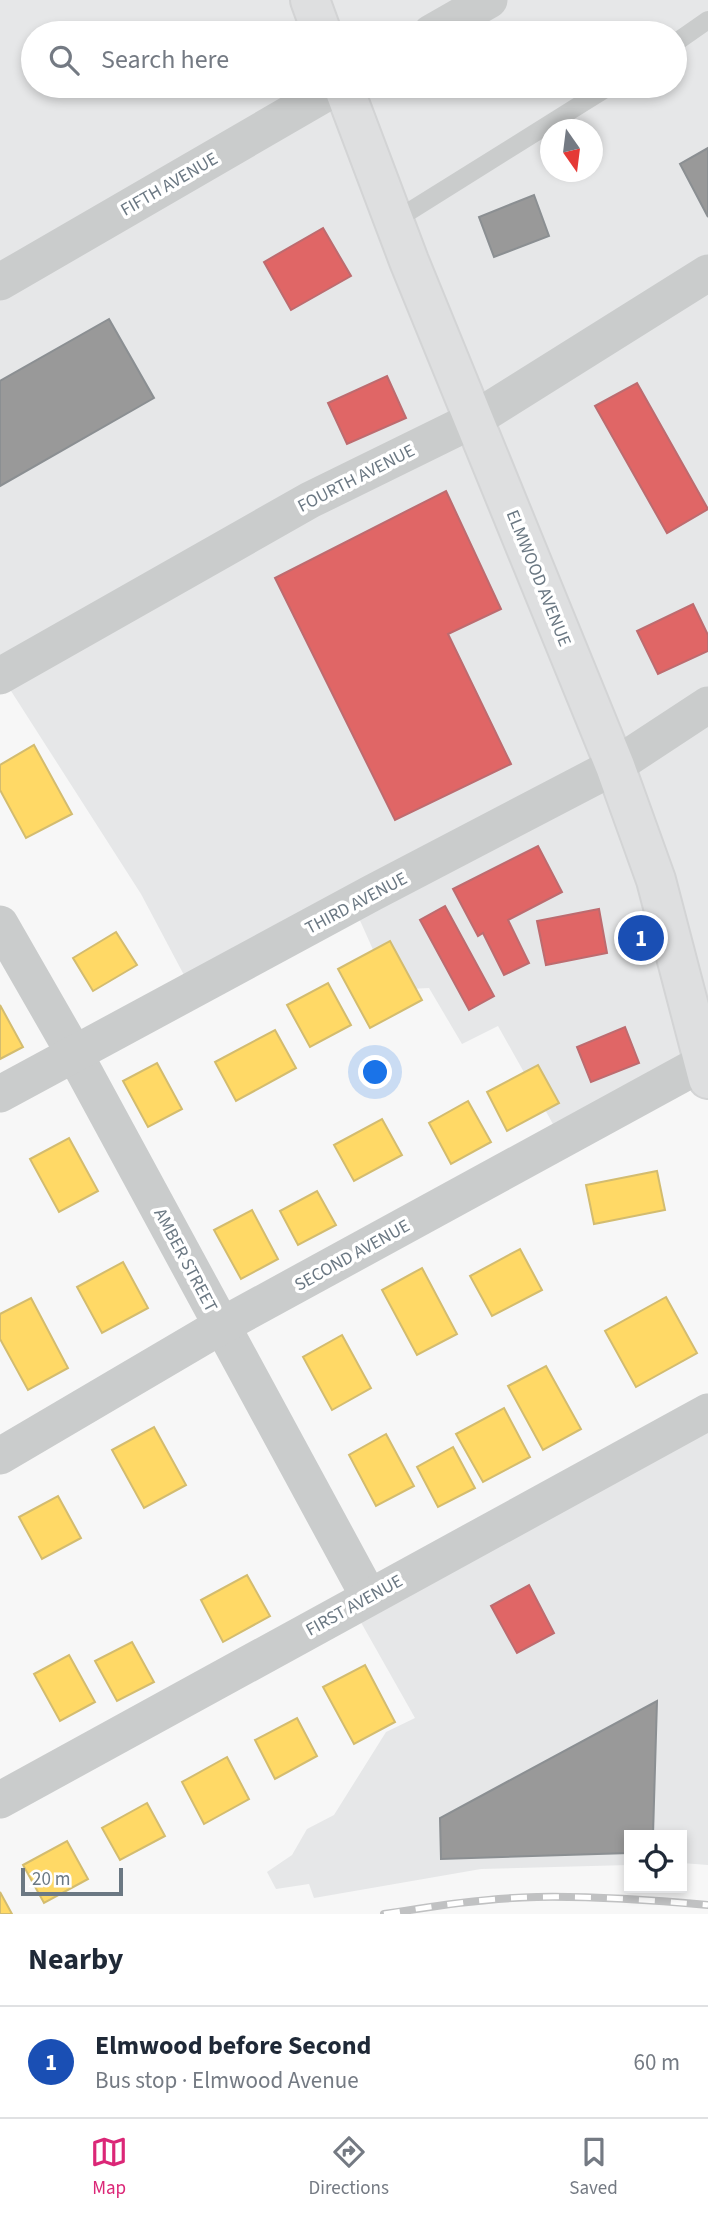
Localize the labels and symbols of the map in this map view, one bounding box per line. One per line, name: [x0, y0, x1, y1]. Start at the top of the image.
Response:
north arrow: [540, 119, 603, 182]
street label: FIFTH AVENUE: [116, 146, 222, 222]
street label: FOURTH AVENUE: [293, 438, 419, 519]
street label: ELMWOOD AVENUE: [500, 506, 577, 650]
street label: THIRD AVENUE: [301, 866, 412, 941]
pin: 1: [618, 912, 664, 964]
your location: [358, 1055, 392, 1089]
street label: AMBER STREET: [148, 1204, 224, 1317]
street label: SECOND AVENUE: [290, 1213, 414, 1297]
street label: FIRST AVENUE: [301, 1569, 407, 1642]
scale bar: [21, 1865, 122, 1897]

